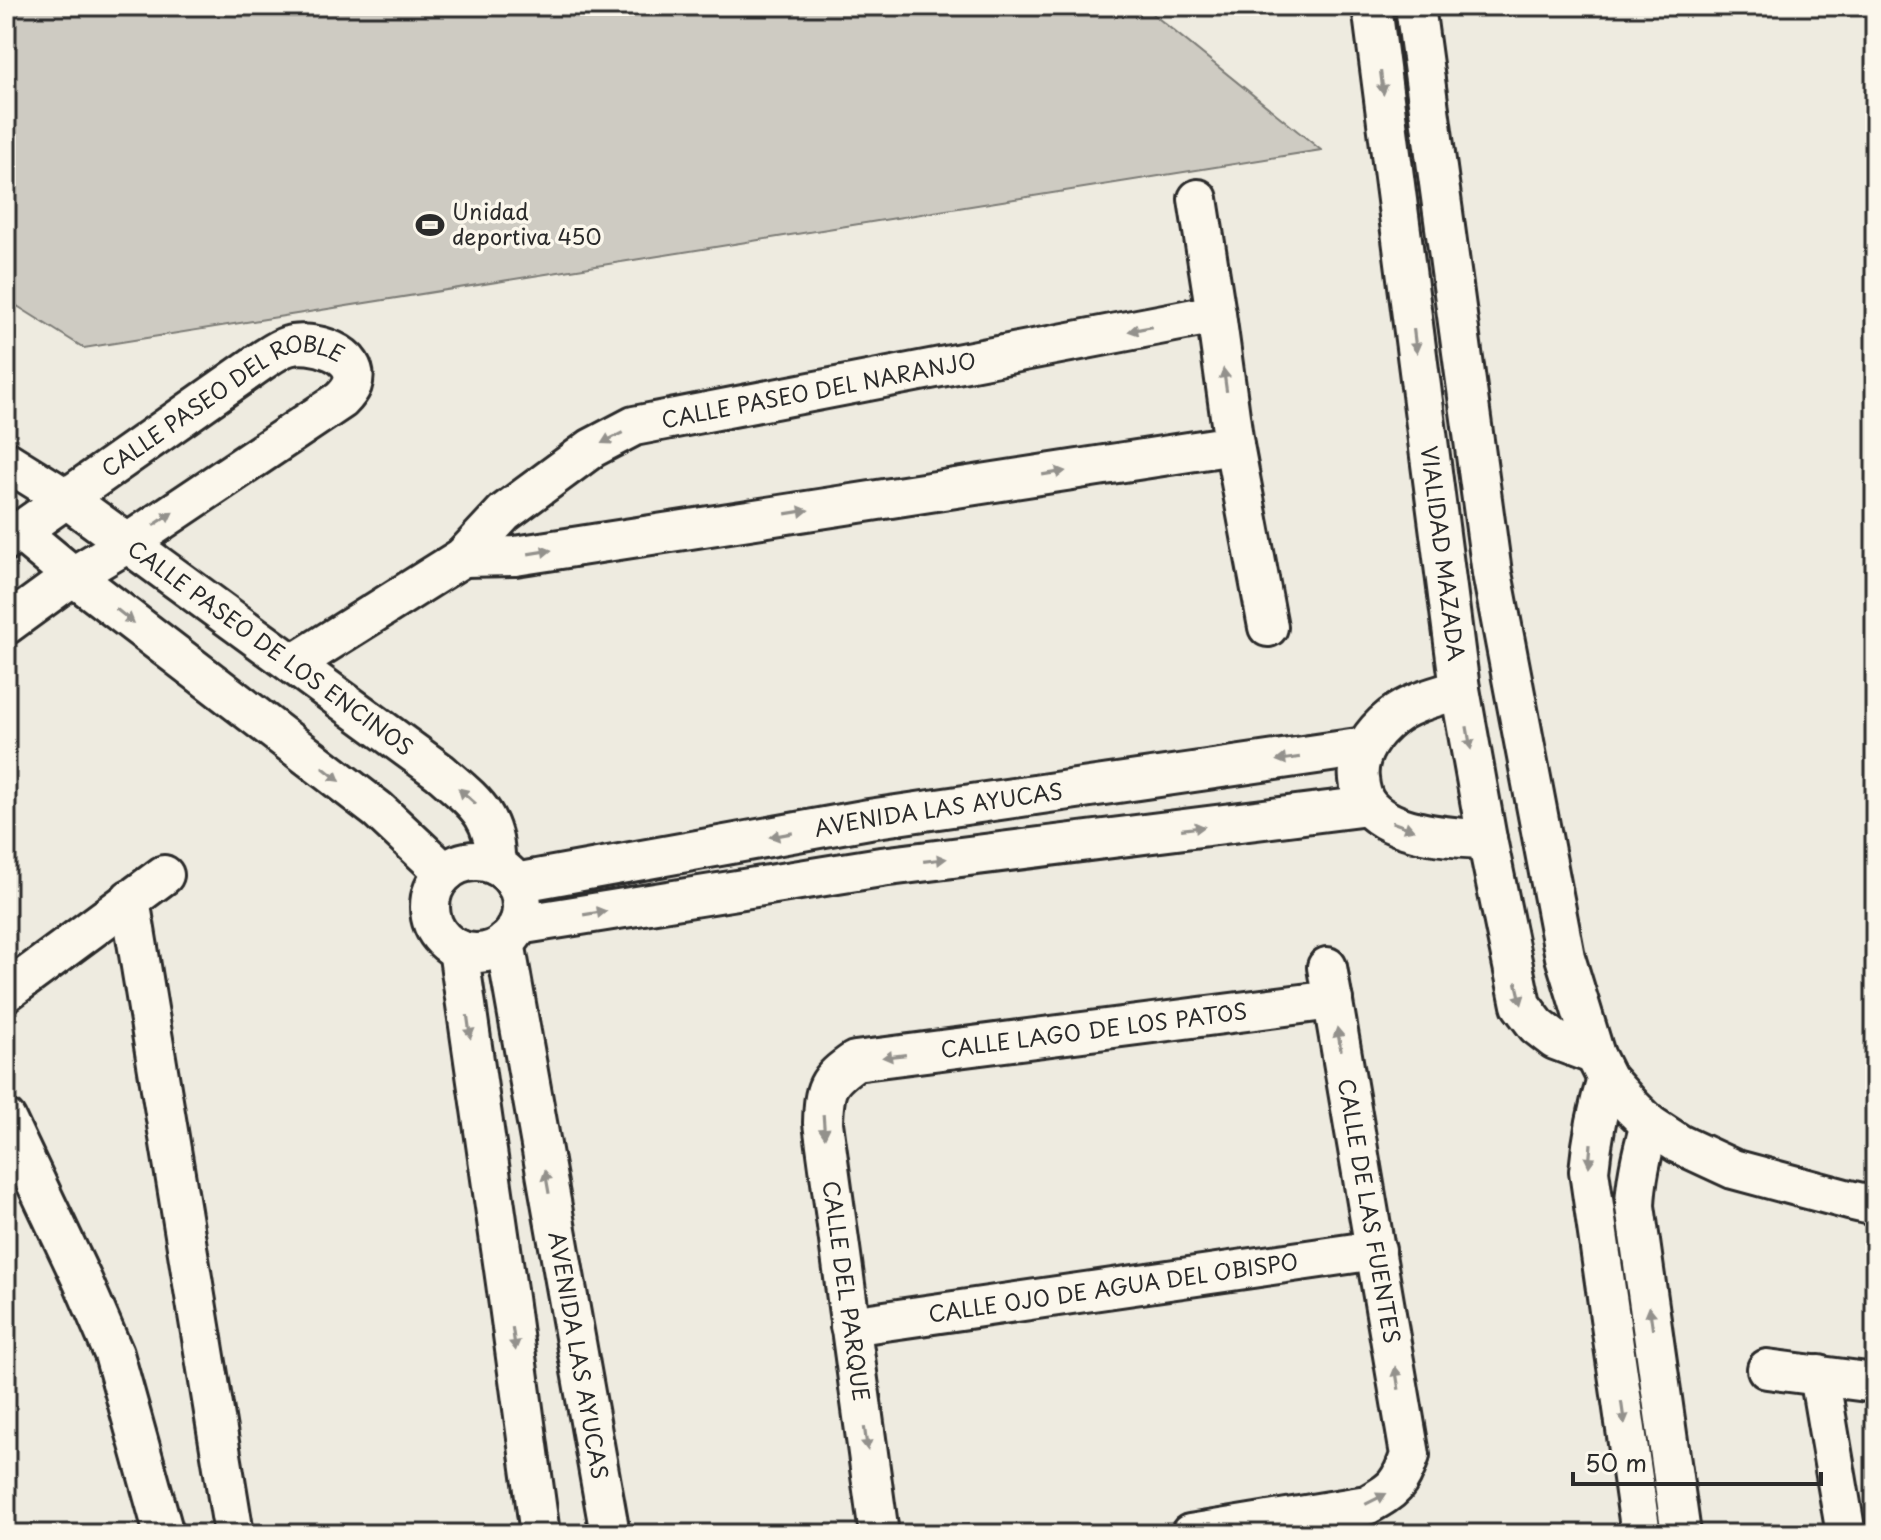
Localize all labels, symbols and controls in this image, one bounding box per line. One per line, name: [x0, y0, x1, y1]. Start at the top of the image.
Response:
one-way arrow: [1376, 71, 1389, 96]
place label: Unidad deportiva 450: [452, 194, 602, 252]
sports icon: Unidad deportiva 450: [415, 210, 445, 240]
one-way arrow: [1127, 323, 1152, 336]
street label: CALLE PASEO DEL ROBLE: [94, 326, 351, 484]
one-way arrow: [1409, 329, 1422, 354]
street label: CALLE PASEO DEL NARANJO: [658, 343, 979, 435]
one-way arrow: [1218, 367, 1231, 392]
one-way arrow: [600, 431, 623, 444]
street label: VIALIDAD MAZADA: [1414, 444, 1474, 663]
one-way arrow: [1042, 466, 1067, 479]
one-way arrow: [785, 505, 810, 518]
one-way arrow: [153, 512, 174, 527]
street label: CALLE PASEO DE LOS ENCINOS: [122, 531, 421, 762]
one-way arrow: [528, 545, 553, 558]
one-way arrow: [114, 607, 135, 623]
one-way arrow: [1463, 725, 1475, 750]
one-way arrow: [1275, 753, 1300, 766]
one-way arrow: [321, 766, 341, 782]
street label: AVENIDA LAS AYUCAS: [811, 773, 1065, 844]
one-way arrow: [458, 787, 477, 805]
one-way arrow: [1392, 821, 1416, 833]
one-way arrow: [1181, 822, 1206, 835]
one-way arrow: [769, 830, 794, 842]
one-way arrow: [923, 854, 948, 867]
one-way arrow: [583, 906, 608, 918]
one-way arrow: [1513, 980, 1526, 1005]
street label: CALLE LAGO DE LOS PATOS: [938, 993, 1249, 1065]
one-way arrow: [463, 1014, 476, 1039]
one-way arrow: [1333, 1026, 1345, 1051]
one-way arrow: [882, 1050, 907, 1063]
street label: CALLE DE LAS FUENTES: [1331, 1076, 1410, 1346]
one-way arrow: [818, 1113, 831, 1138]
one-way arrow: [1583, 1143, 1596, 1168]
one-way arrow: [541, 1169, 553, 1194]
street label: CALLE DEL PARQUE: [816, 1178, 879, 1403]
street label: AVENIDA LAS AYUCAS: [542, 1229, 618, 1482]
street label: CALLE OJO DE AGUA DEL OBISPO: [926, 1243, 1300, 1329]
one-way arrow: [1644, 1305, 1657, 1330]
one-way arrow: [508, 1327, 521, 1352]
one-way arrow: [1390, 1365, 1403, 1390]
one-way arrow: [1617, 1400, 1630, 1425]
one-way arrow: [860, 1427, 873, 1452]
scale bar: [1573, 1436, 1821, 1486]
text: 50 m: [1585, 1444, 1647, 1480]
one-way arrow: [1364, 1493, 1387, 1506]

